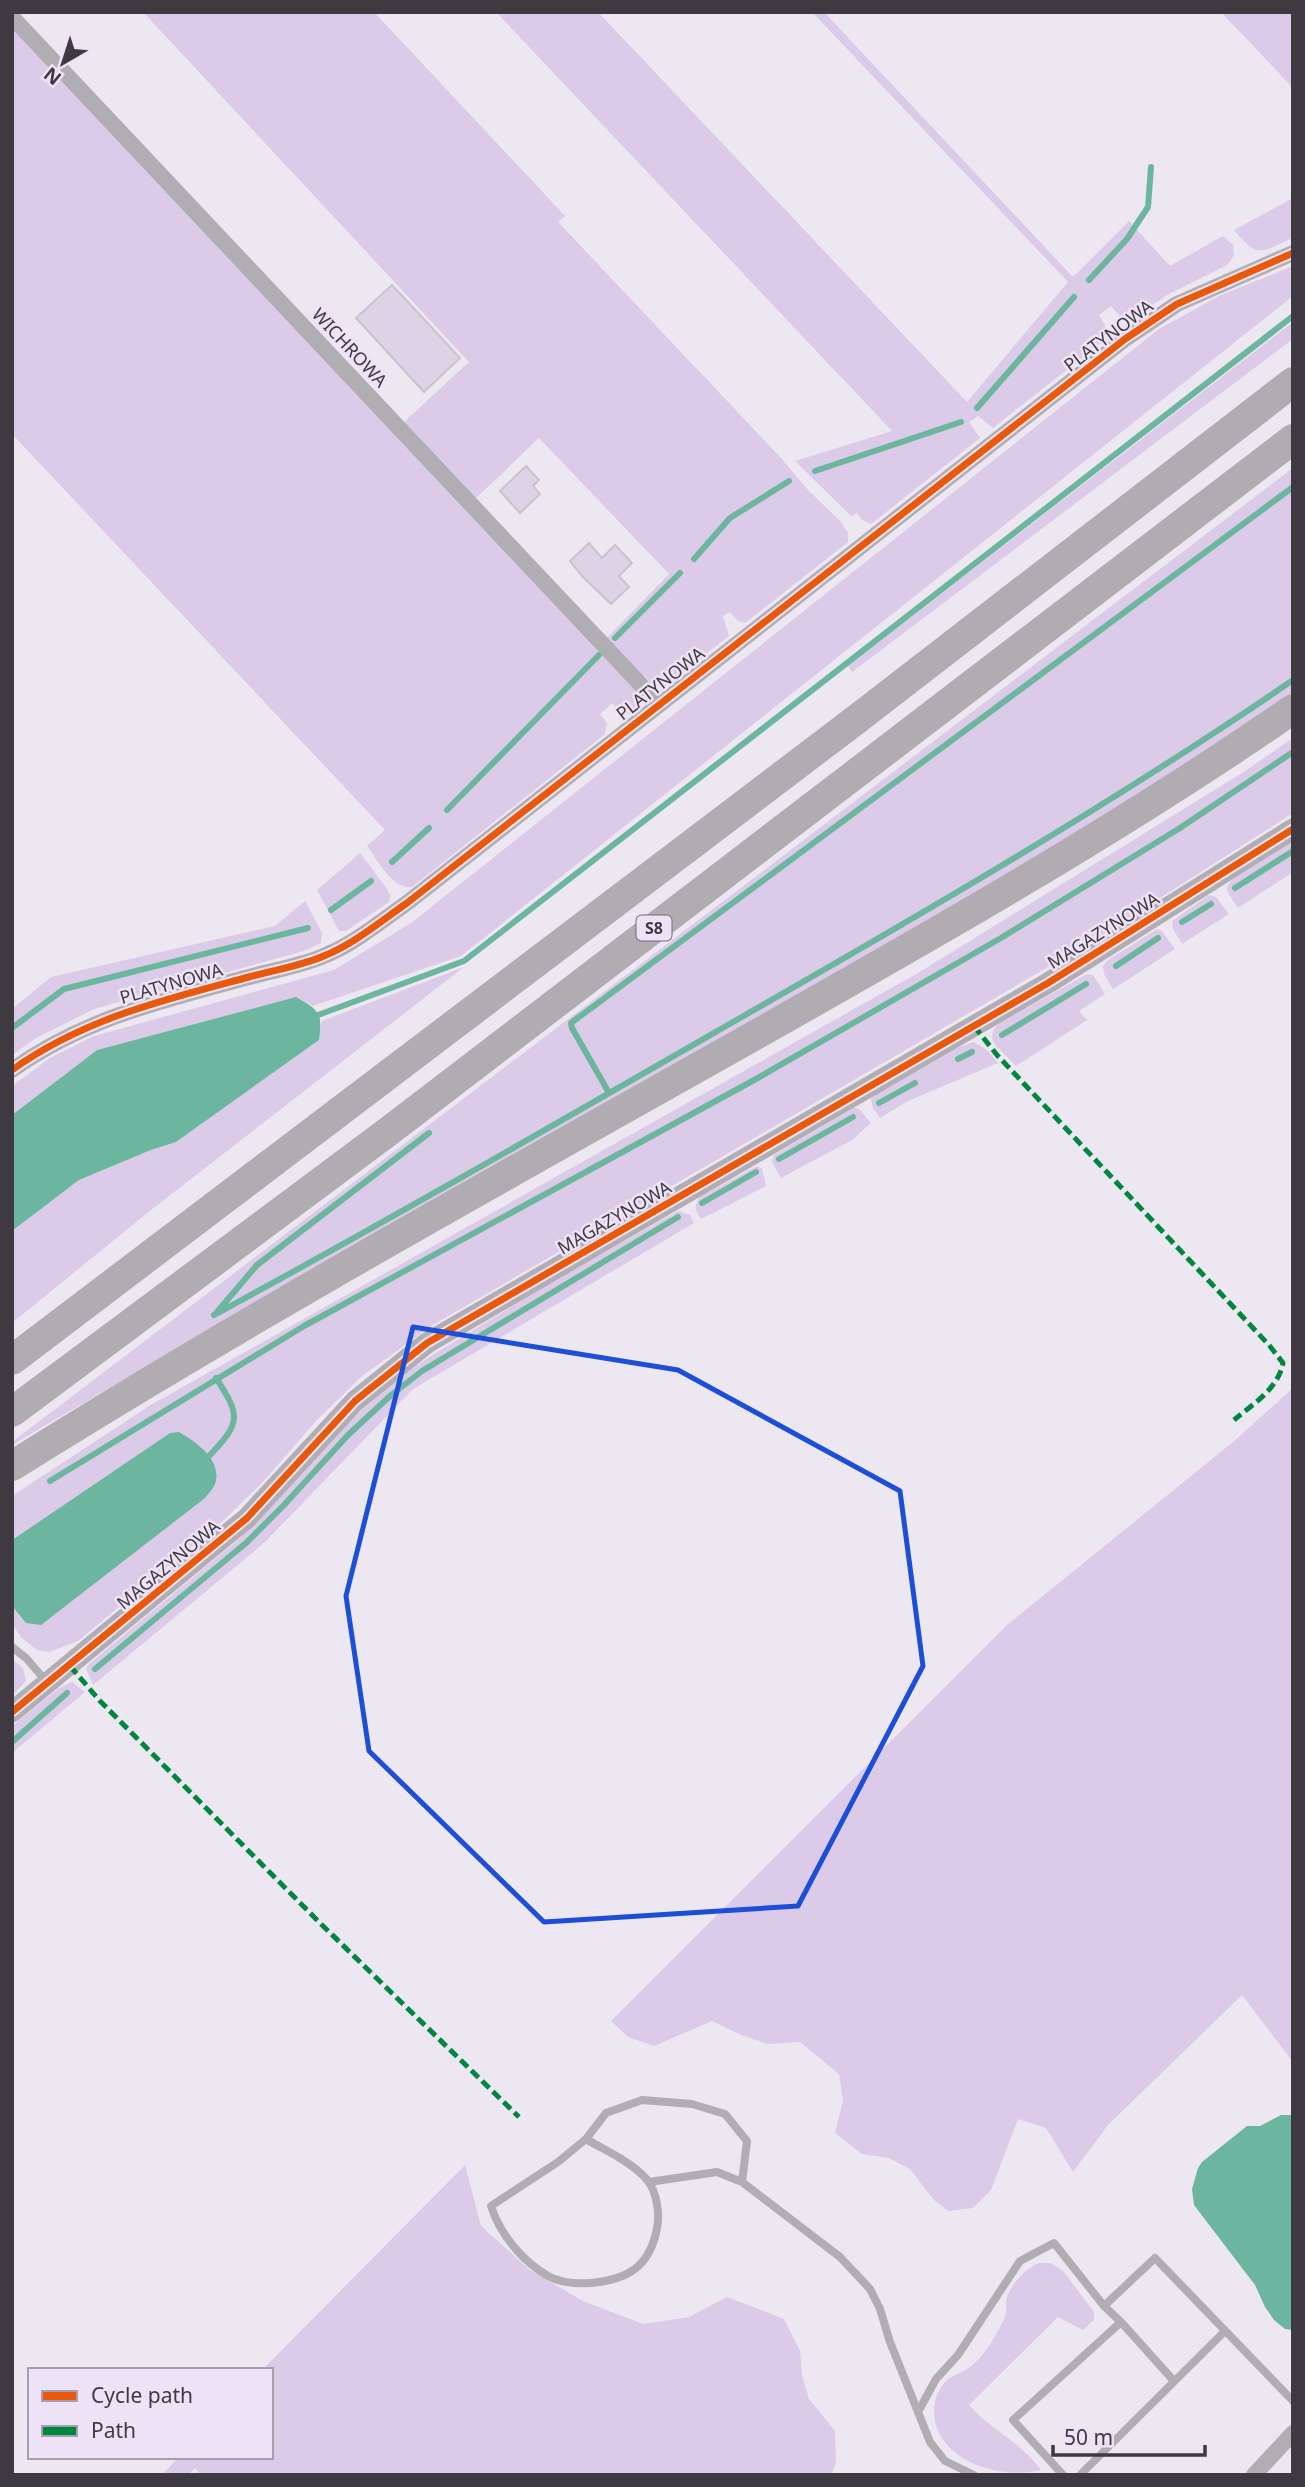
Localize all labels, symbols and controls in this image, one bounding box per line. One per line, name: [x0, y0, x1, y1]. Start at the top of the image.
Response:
north arrow: [28, 28, 98, 98]
text: N: [38, 61, 66, 91]
street label: PLATYNOWA: [1059, 293, 1158, 376]
street label: WICHROWA: [307, 302, 393, 392]
street label: PLATYNOWA: [611, 641, 709, 725]
street label: MAGAZYNOWA: [1043, 886, 1164, 974]
road number: S8: [636, 916, 672, 940]
street label: PLATYNOWA: [117, 957, 226, 1009]
street label: MAGAZYNOWA: [553, 1174, 676, 1259]
street label: MAGAZYNOWA: [111, 1513, 225, 1614]
legend: [28, 2368, 273, 2459]
text: Cycle path: [91, 2381, 193, 2409]
scale bar: [1053, 2414, 1205, 2458]
text: Path: [91, 2416, 136, 2444]
text: 50 m: [1064, 2423, 1113, 2451]

